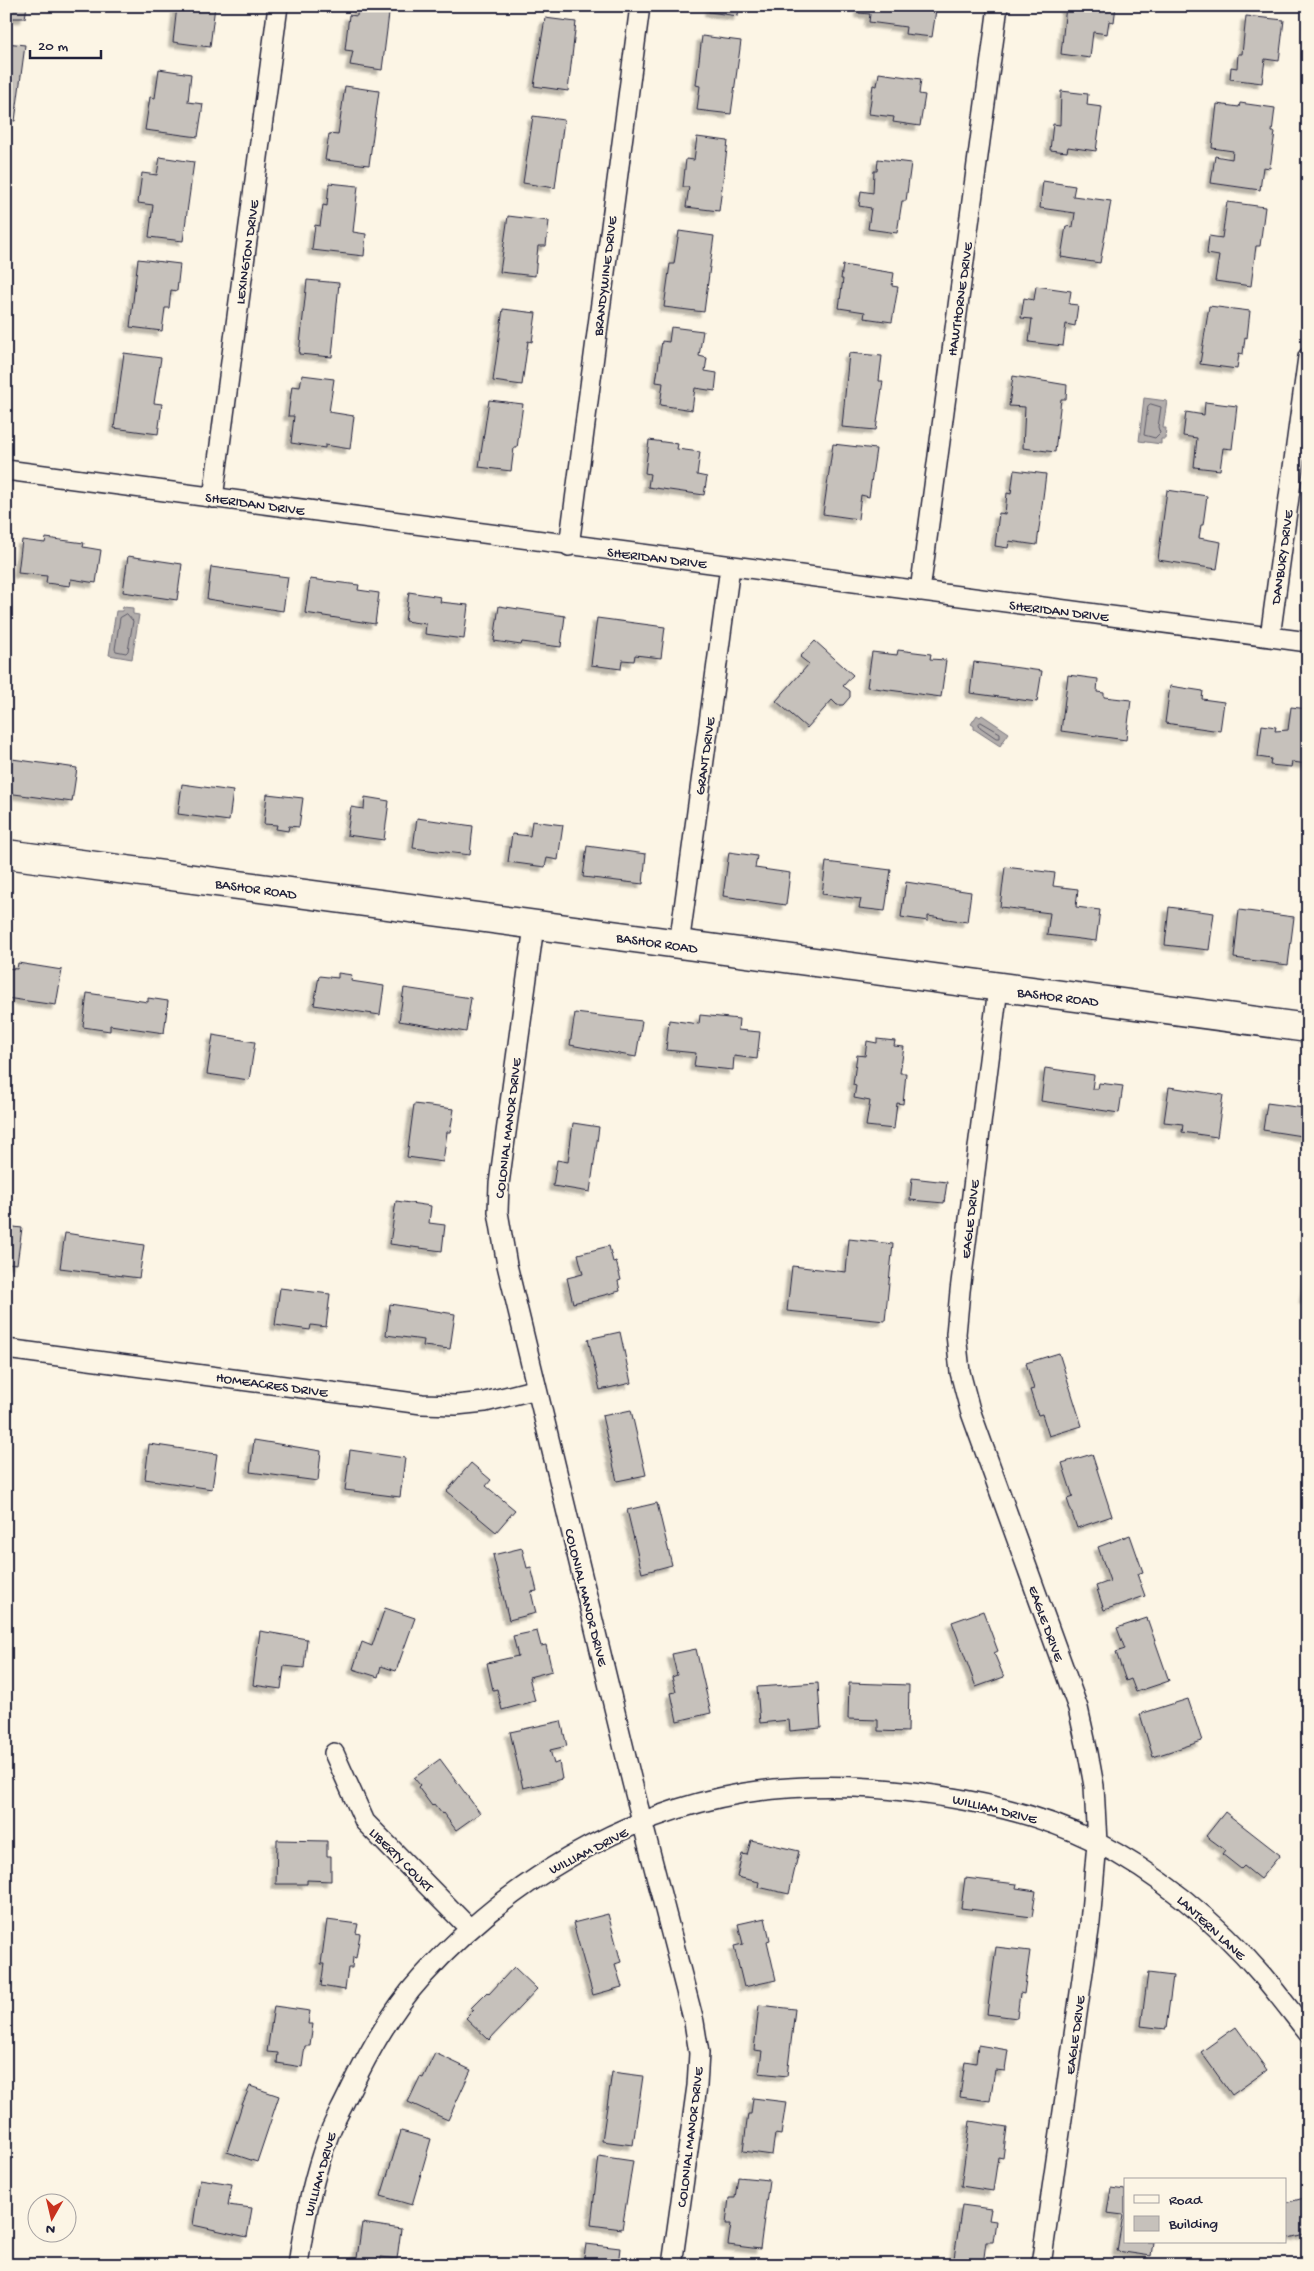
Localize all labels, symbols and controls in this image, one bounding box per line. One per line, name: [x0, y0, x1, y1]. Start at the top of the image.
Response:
scale bar: [30, 28, 101, 60]
text: 20 m: [38, 38, 68, 56]
street label: LEXINGTON DRIVE: [233, 198, 264, 306]
street label: BRANDYWINE DRIVE: [591, 214, 622, 338]
street label: HAWTHORNE DRIVE: [945, 240, 978, 357]
street label: SHERIDAN DRIVE: [204, 490, 307, 521]
street label: DANBURY DRIVE: [1268, 508, 1299, 607]
street label: SHERIDAN DRIVE: [606, 545, 709, 574]
street label: SHERIDAN DRIVE: [1008, 598, 1111, 627]
street label: GRANT DRIVE: [693, 715, 721, 796]
street label: BASHOR ROAD: [213, 876, 298, 905]
street label: BASHOR ROAD: [614, 930, 699, 959]
street label: BASHOR ROAD: [1015, 985, 1100, 1012]
street label: COLONIAL MANOR DRIVE: [492, 1056, 527, 1199]
street label: EAGLE DRIVE: [958, 1178, 985, 1260]
street label: HOMEACRES DRIVE: [215, 1370, 330, 1403]
street label: COLONIAL MANOR DRIVE: [559, 1527, 610, 1669]
street label: EAGLE DRIVE: [1023, 1584, 1067, 1665]
street label: WILLIAM DRIVE: [950, 1792, 1040, 1829]
street label: WILLIAM DRIVE: [547, 1824, 633, 1879]
street label: LIBERTY COURT: [365, 1825, 436, 1897]
street label: LANTERN LANE: [1172, 1893, 1249, 1966]
street label: EAGLE DRIVE: [1063, 1994, 1091, 2076]
street label: COLONIAL MANOR DRIVE: [674, 2065, 709, 2208]
street label: WILLIAM DRIVE: [301, 2130, 342, 2219]
legend: [1124, 2178, 1286, 2244]
text: Road: [1169, 2192, 1203, 2210]
north arrow: [28, 2194, 78, 2244]
text: Building: [1168, 2216, 1218, 2234]
text: N: [45, 2219, 56, 2237]

